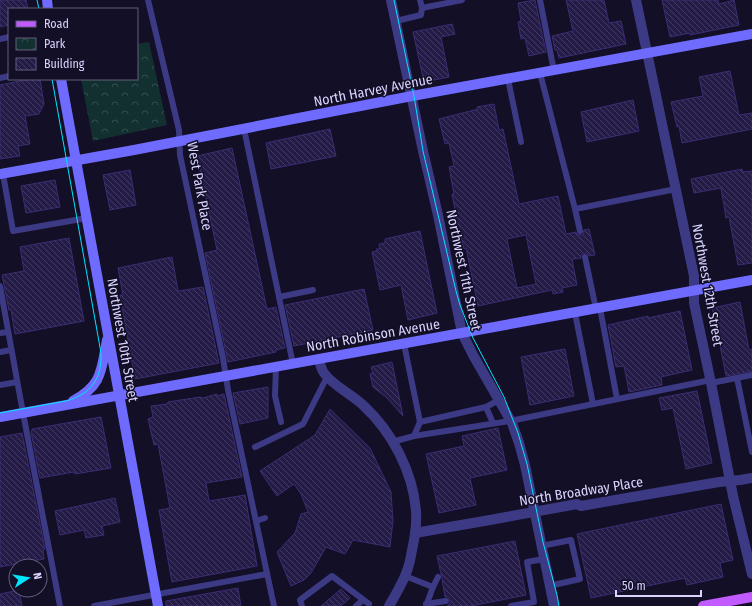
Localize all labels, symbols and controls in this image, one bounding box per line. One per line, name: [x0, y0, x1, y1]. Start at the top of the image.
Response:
legend: [8, 8, 138, 80]
text: Road: [44, 17, 69, 31]
text: Park: [44, 37, 66, 51]
text: Building: [44, 57, 85, 71]
street label: North Harvey Avenue: [312, 71, 434, 110]
street label: West Park Place: [183, 141, 216, 232]
street label: Northwest 11th Street: [442, 208, 485, 332]
street label: Northwest 12th Street: [688, 223, 727, 348]
street label: Northwest 10th Street: [103, 277, 142, 404]
street label: North Robinson Avenue: [305, 315, 441, 356]
street label: North Broadway Place: [518, 473, 644, 510]
north arrow: [8, 558, 48, 598]
text: N: [30, 571, 44, 581]
scale bar: [616, 572, 701, 598]
text: 50 m: [622, 579, 646, 593]

